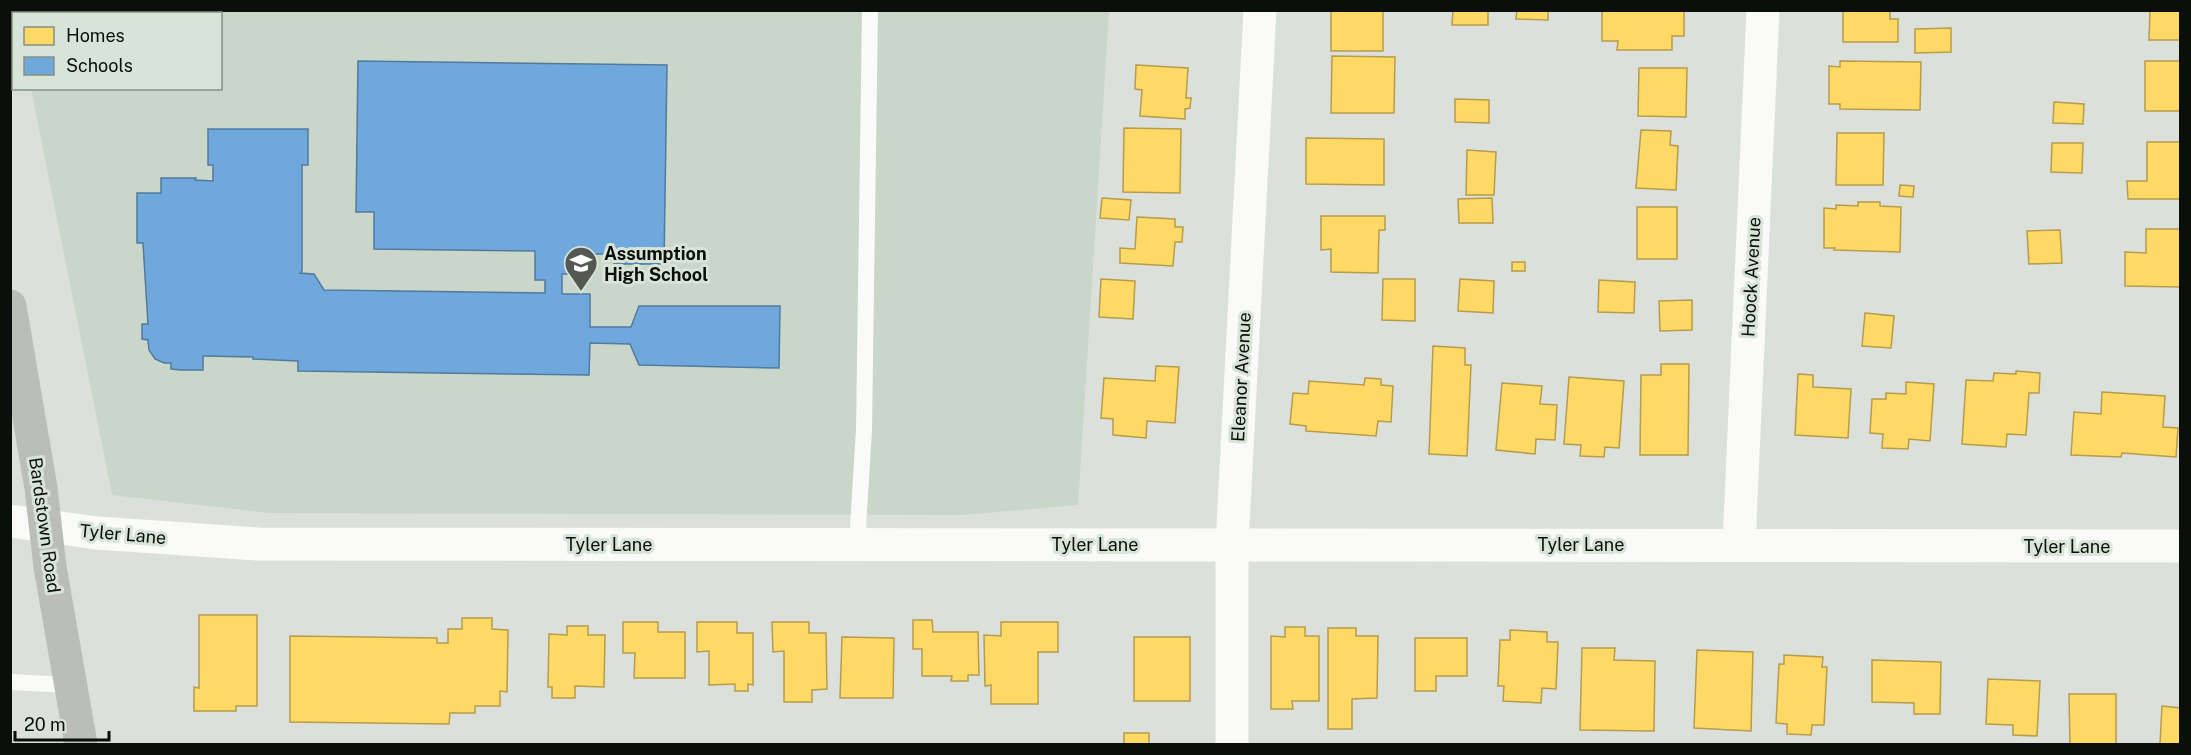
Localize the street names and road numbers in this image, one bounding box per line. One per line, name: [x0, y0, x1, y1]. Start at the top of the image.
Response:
street label: Hoock Avenue: [1737, 217, 1765, 337]
street label: Eleanor Avenue: [1227, 312, 1255, 442]
street label: Bardstown Road: [25, 456, 65, 594]
street label: Tyler Lane: [79, 520, 167, 548]
street label: Tyler Lane: [566, 534, 652, 555]
street label: Tyler Lane: [1052, 534, 1138, 555]
street label: Tyler Lane: [1538, 534, 1624, 555]
street label: Tyler Lane: [2024, 536, 2110, 557]

